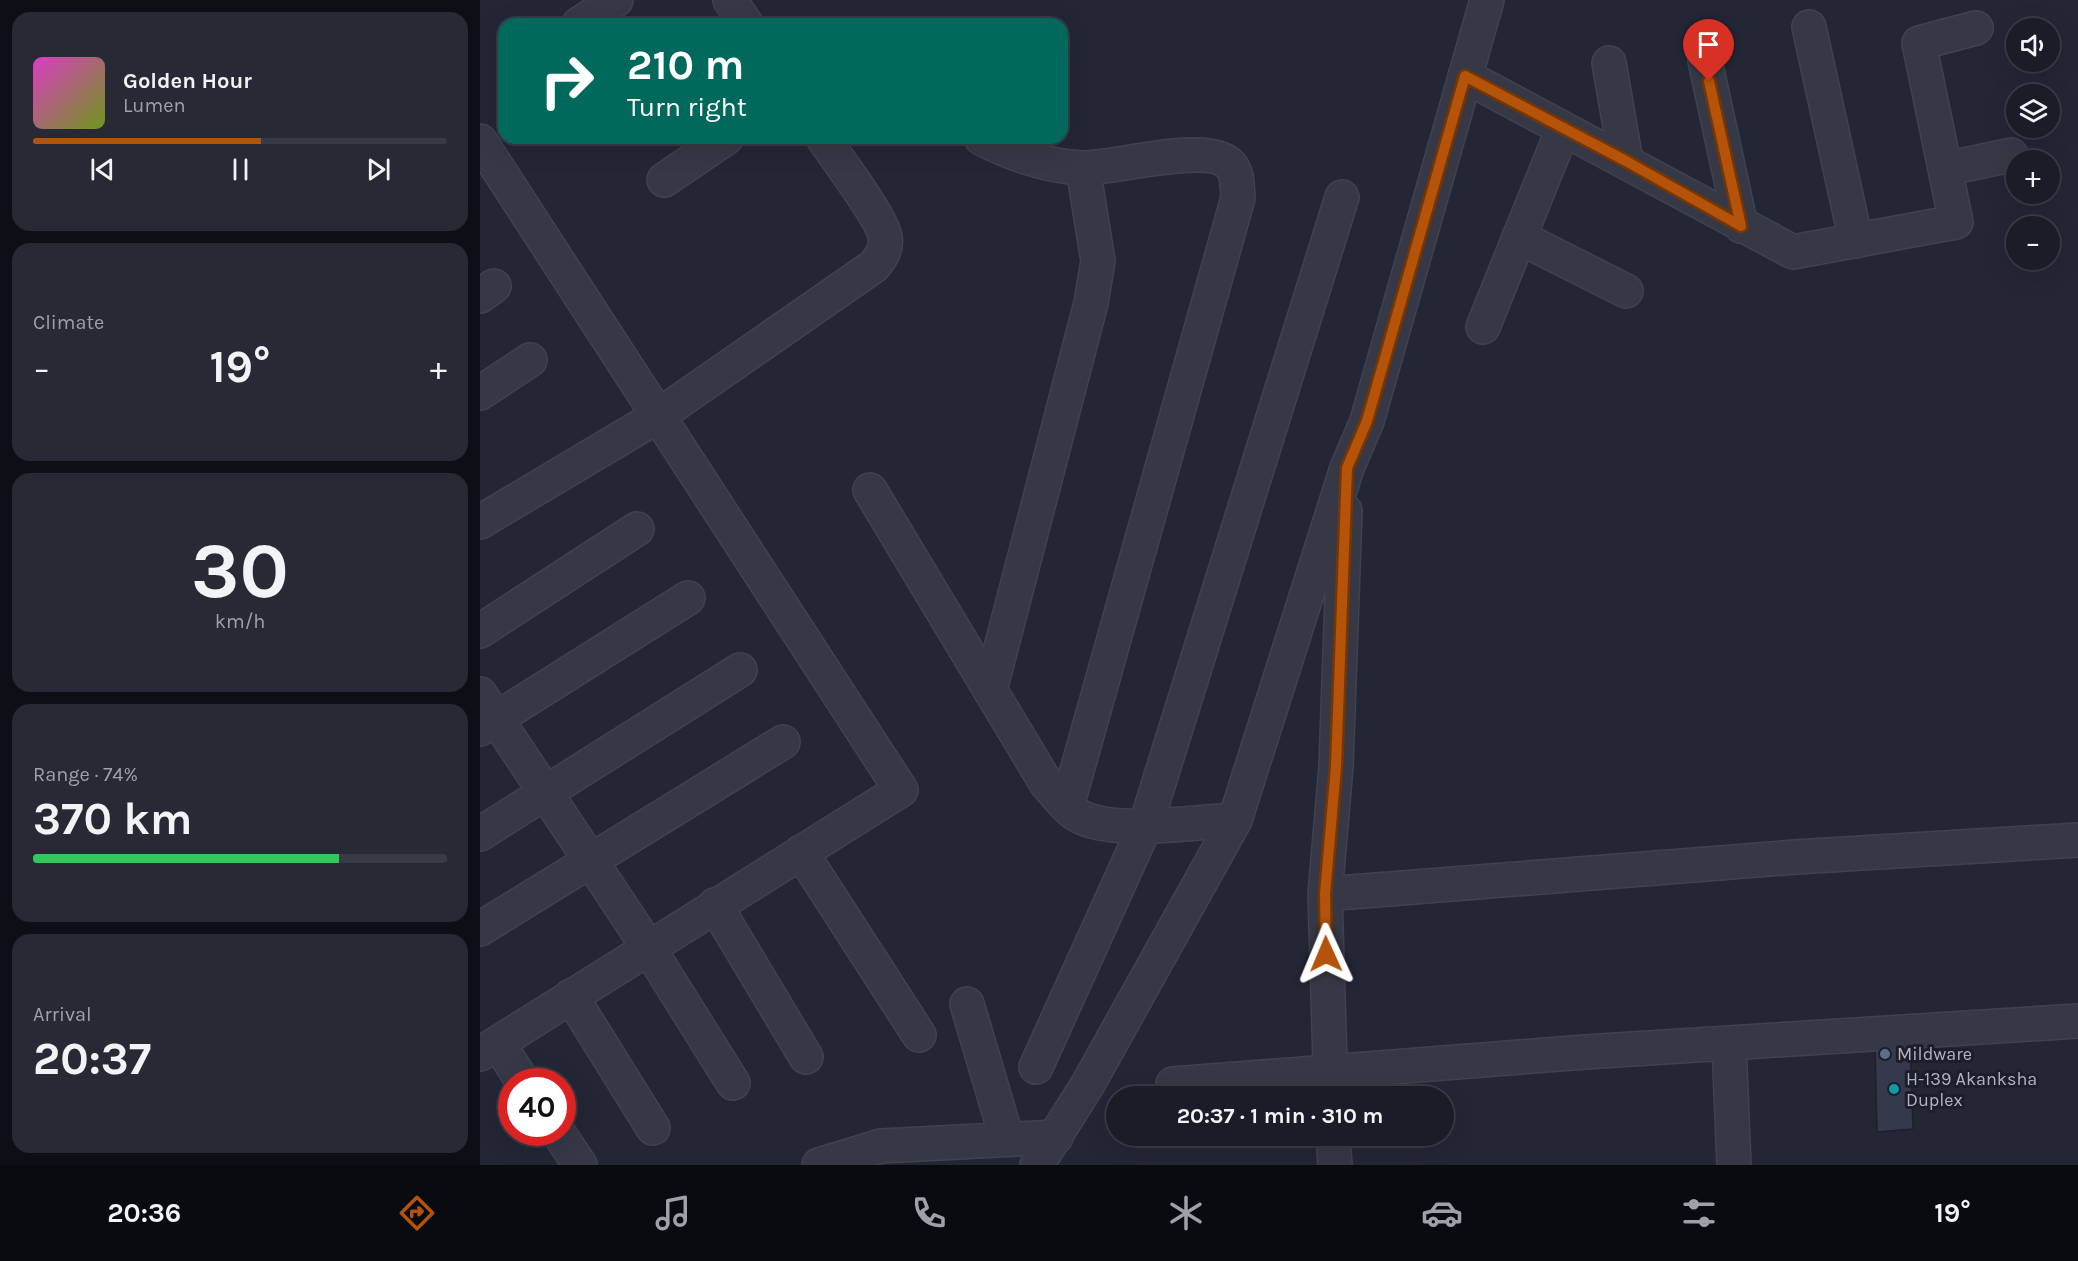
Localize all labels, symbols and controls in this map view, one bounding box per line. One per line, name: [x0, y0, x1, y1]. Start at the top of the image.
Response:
map controls: [2006, 18, 2060, 270]
button: sound: [2006, 18, 2060, 72]
pin: [1683, 19, 1734, 81]
icon: arrive: [1692, 28, 1725, 61]
text: 210 m: [627, 40, 744, 90]
icon: right: [528, 42, 606, 120]
text: Golden Hour: [123, 68, 252, 94]
button: layers: [2006, 84, 2060, 138]
text: Turn right: [627, 91, 747, 123]
text: Lumen: [123, 94, 186, 117]
button: +: [2006, 150, 2060, 204]
icon: previous: [86, 153, 119, 186]
icon: pause: [224, 153, 257, 186]
icon: next: [362, 153, 395, 186]
button: −: [2006, 216, 2060, 270]
text: Climate: [33, 311, 104, 334]
text: 19°: [210, 341, 270, 393]
text: −: [33, 349, 50, 387]
text: +: [430, 349, 447, 387]
text: 30: [191, 525, 289, 617]
text: km/h: [215, 610, 265, 633]
text: Range · 74%: [33, 763, 138, 786]
text: 370 km: [33, 793, 193, 845]
position arrow: [1294, 922, 1358, 986]
text: Arrival: [33, 1003, 92, 1026]
text: 20:37: [33, 1033, 151, 1085]
place label: Mildware: [1897, 1043, 1972, 1065]
marker: Mildware: [1878, 1047, 1892, 1061]
speed limit sign: 40: [498, 1068, 576, 1146]
place label: H-139 Akanksha Duplex: [1906, 1068, 2037, 1111]
marker: H-139 Akanksha Duplex: [1887, 1082, 1901, 1096]
text: 20:37 · 1 min · 310 m: [1177, 1103, 1383, 1129]
icon: directions: [396, 1192, 438, 1234]
icon: music: [652, 1192, 694, 1234]
icon: phone: [908, 1192, 950, 1234]
icon: climate: [1165, 1192, 1207, 1234]
icon: car: [1421, 1192, 1463, 1234]
icon: filters: [1678, 1192, 1720, 1234]
text: 20:36: [107, 1197, 181, 1229]
text: 19°: [1934, 1197, 1971, 1229]

